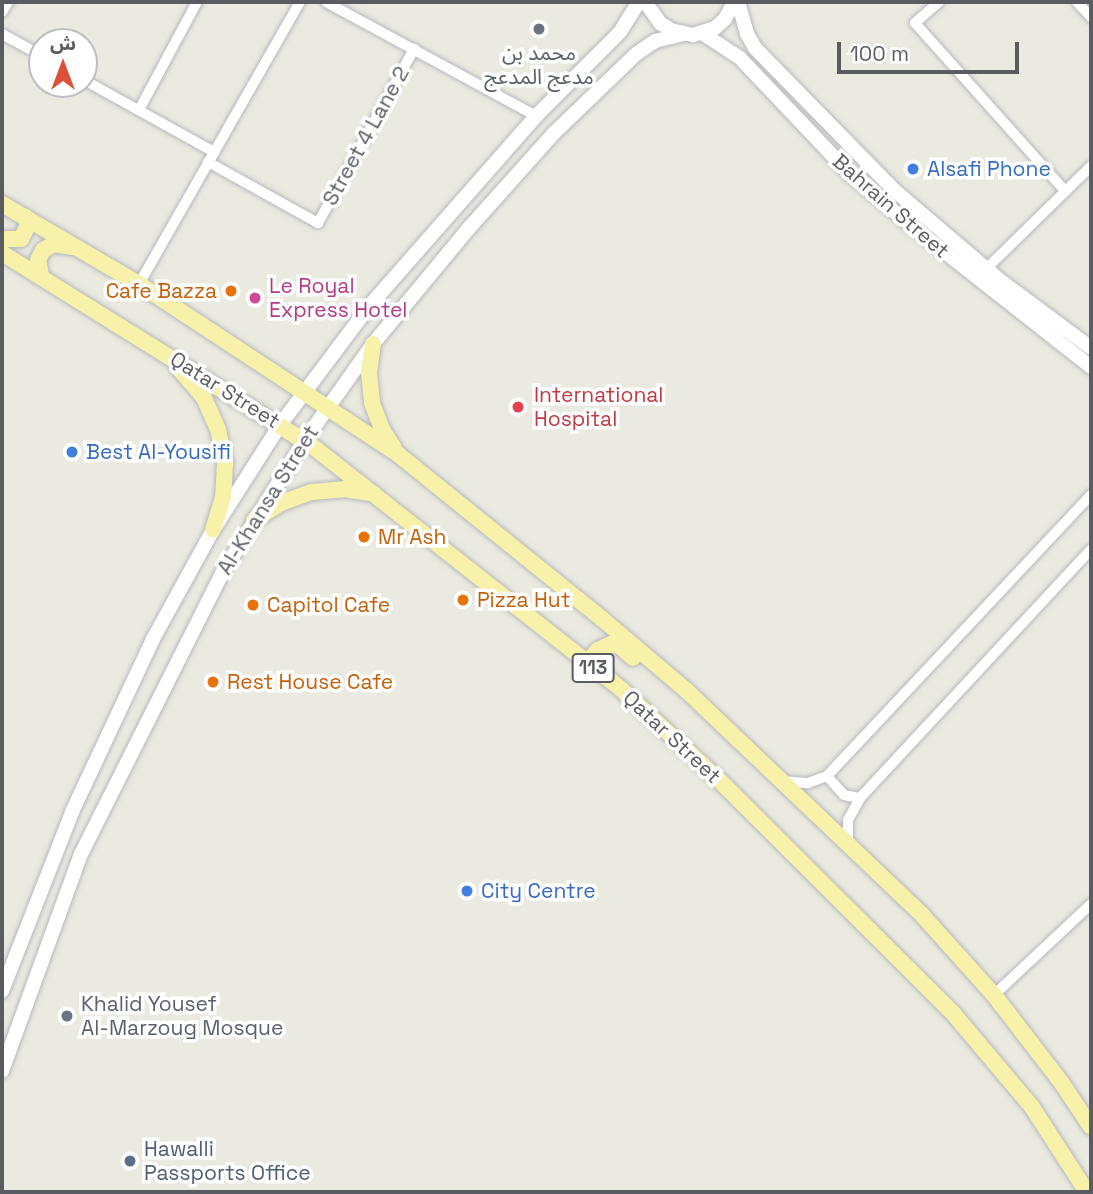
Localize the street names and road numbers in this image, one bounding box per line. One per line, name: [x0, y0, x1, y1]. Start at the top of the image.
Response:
street label: Street 4 Lane 2: [317, 62, 415, 210]
street label: Bahrain Street: [828, 149, 954, 263]
street label: Qatar Street: [165, 346, 285, 434]
street label: Al-Khansa Street: [212, 421, 324, 579]
road number: 113: [570, 652, 616, 684]
street label: Qatar Street: [618, 685, 726, 789]

